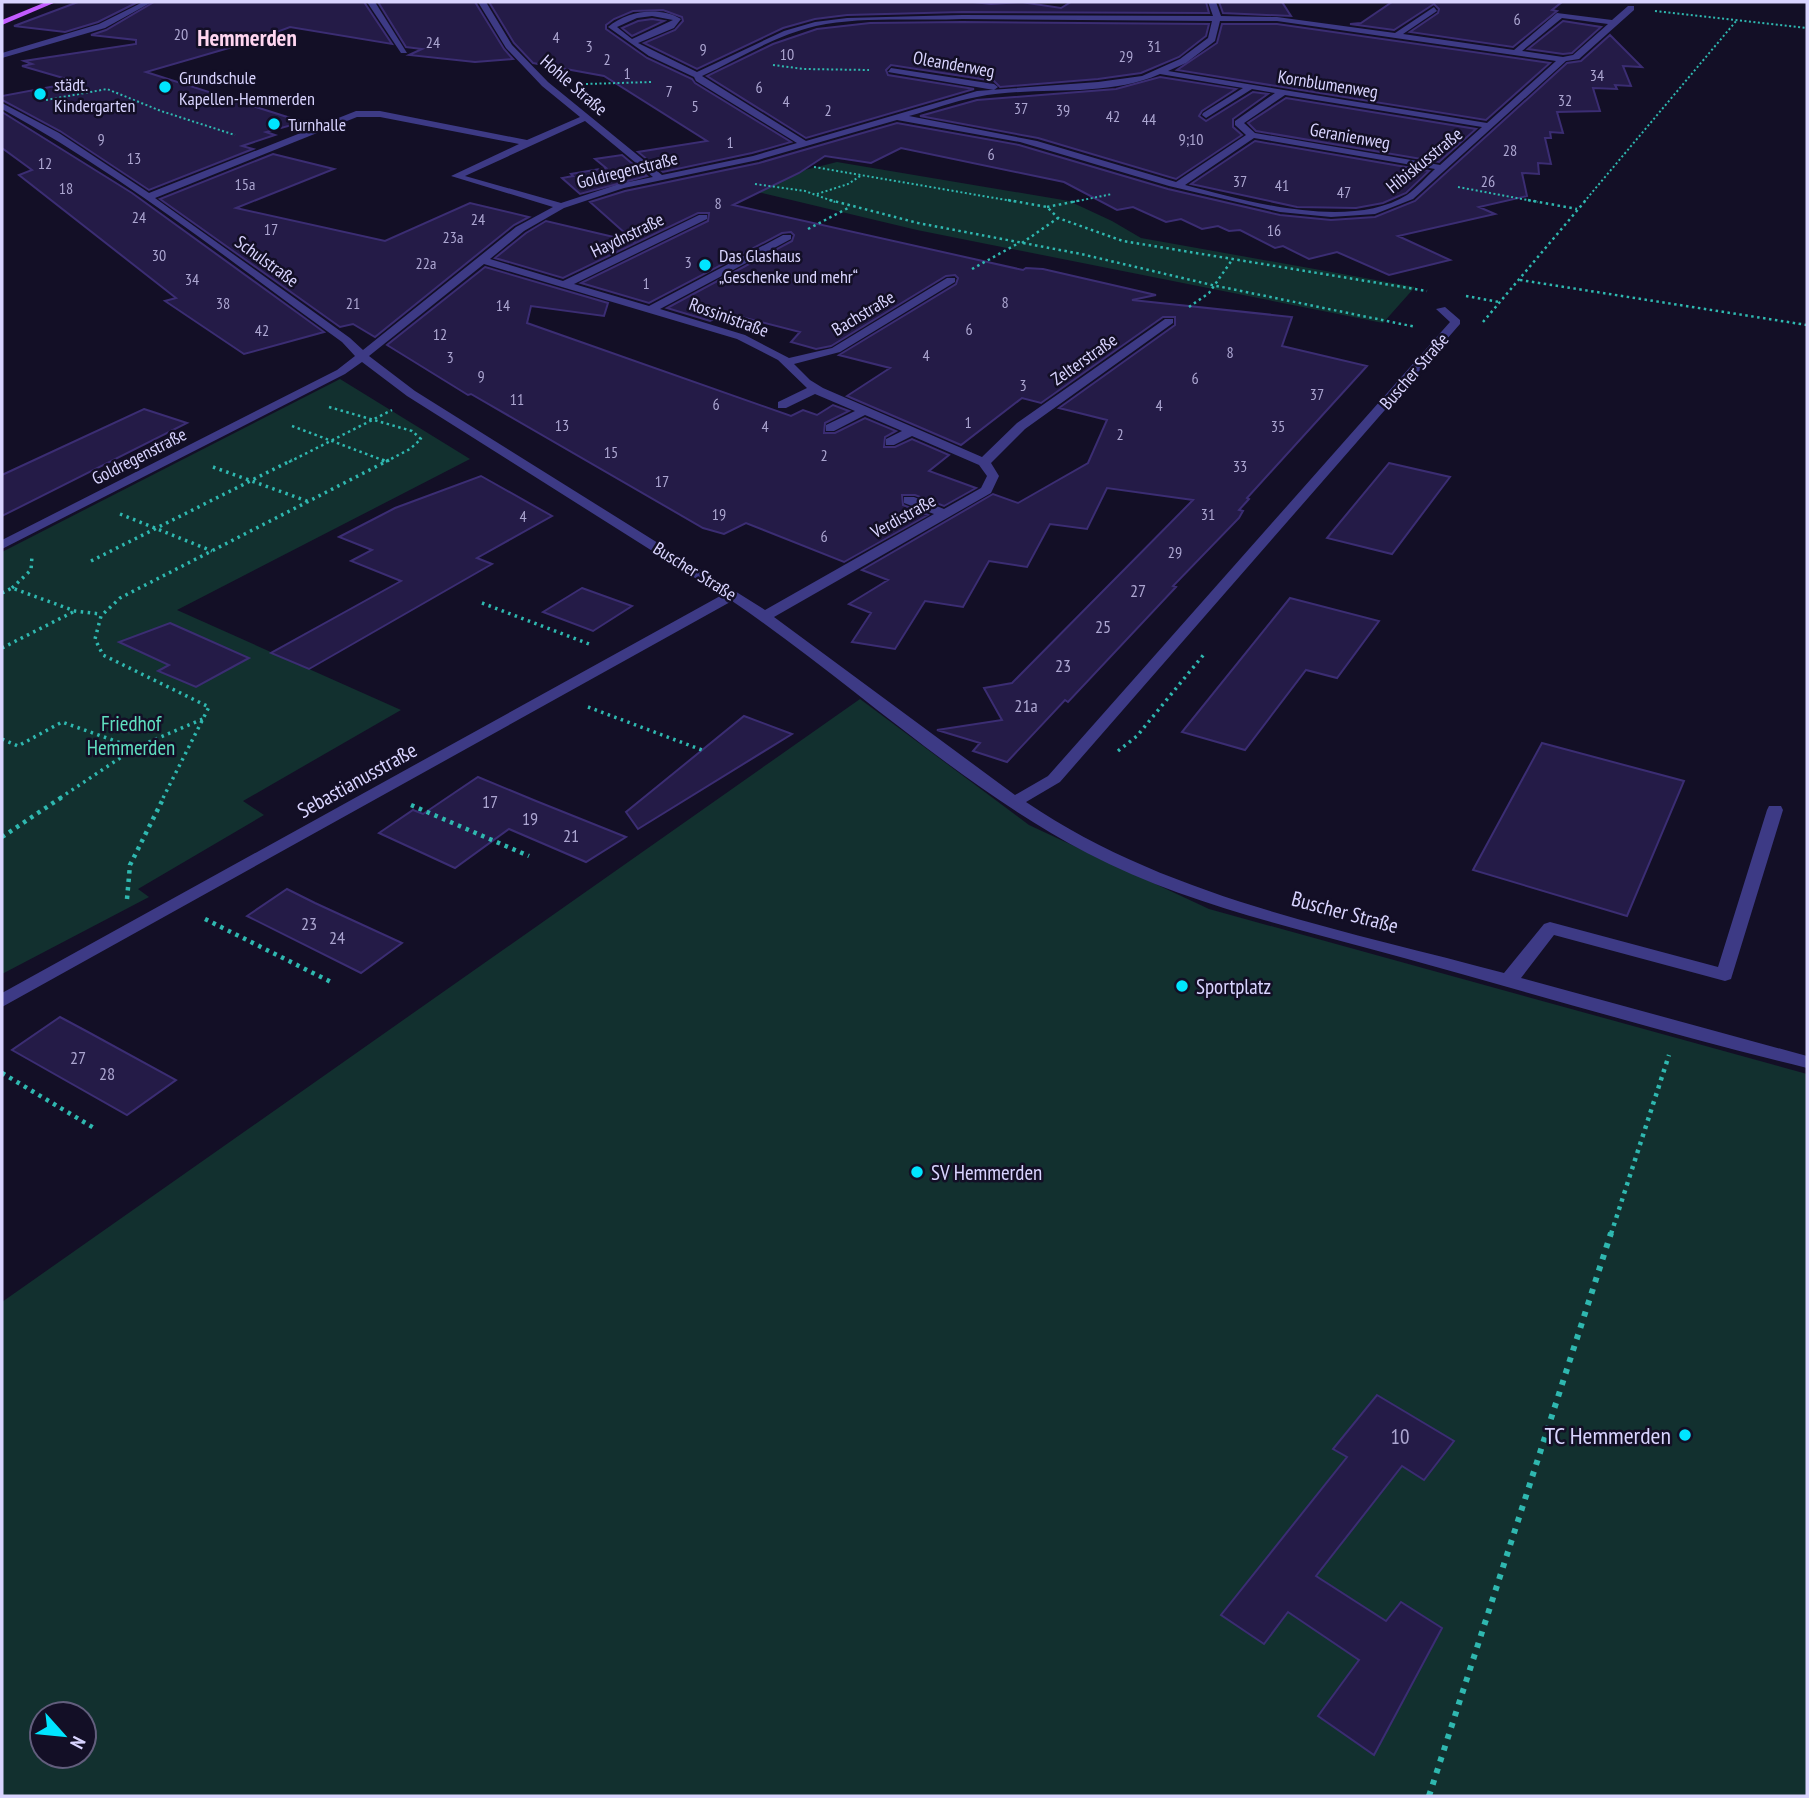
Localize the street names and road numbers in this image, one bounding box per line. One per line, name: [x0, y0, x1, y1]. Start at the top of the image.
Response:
street label: Oleanderweg: [911, 46, 997, 82]
street label: Hohle Straße: [536, 49, 612, 121]
street label: Kornblumenweg: [1276, 65, 1380, 103]
street label: Geranienweg: [1308, 118, 1392, 154]
street label: Hibiskusstraße: [1381, 122, 1467, 198]
street label: Goldregenstraße: [574, 146, 680, 194]
street label: Haydnstraße: [587, 207, 667, 263]
street label: Schulstraße: [231, 230, 303, 292]
street label: Bachstraße: [827, 285, 899, 341]
street label: Rossinistraße: [686, 292, 772, 342]
street label: Zelterstraße: [1047, 328, 1121, 390]
street label: Buscher Straße: [1375, 328, 1453, 414]
street label: Goldregenstraße: [88, 422, 190, 490]
street label: Verdistraße: [866, 489, 940, 544]
street label: Buscher Straße: [649, 536, 741, 606]
street label: Sebastianusstraße: [293, 736, 421, 824]
street label: Buscher Straße: [1289, 885, 1401, 939]

